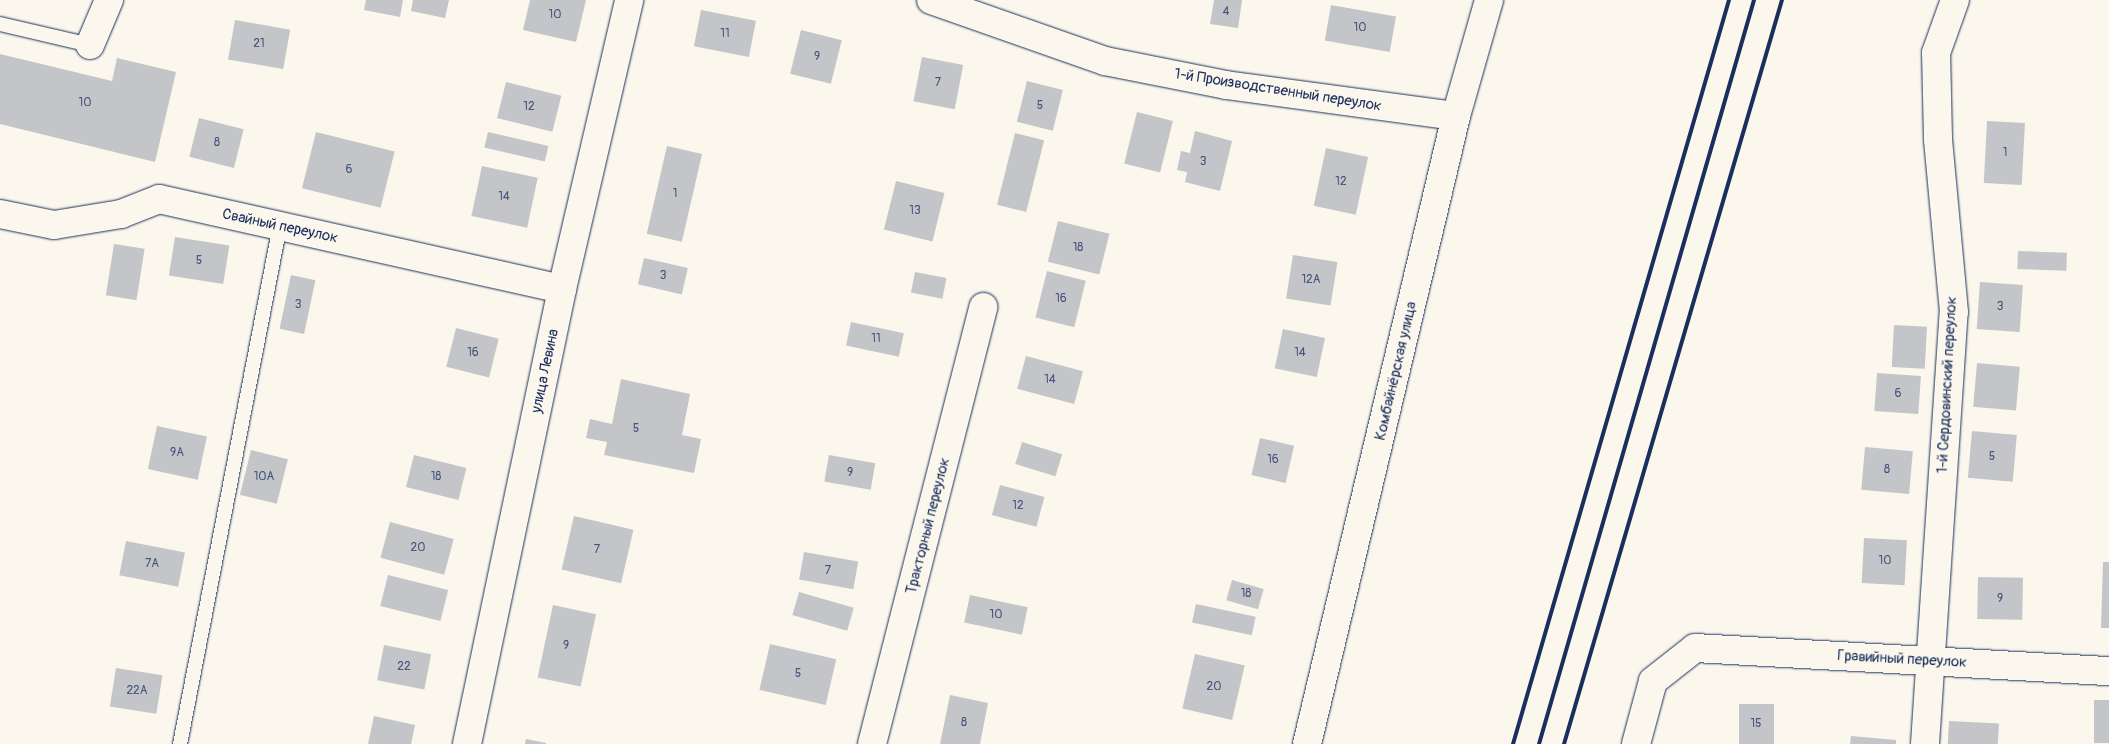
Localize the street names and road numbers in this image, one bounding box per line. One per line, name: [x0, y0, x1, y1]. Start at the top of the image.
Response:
street label: 1-й Производственный переулок: [1173, 65, 1383, 115]
street label: Свайный переулок: [220, 205, 340, 247]
street label: 1-й Сердовинский переулок: [1933, 296, 1961, 474]
street label: Комбайнёрская улица: [1371, 300, 1421, 442]
street label: улица Левина: [527, 327, 563, 415]
street label: Тракторный переулок: [902, 456, 954, 596]
street label: Гравийный переулок: [1837, 647, 1967, 671]

